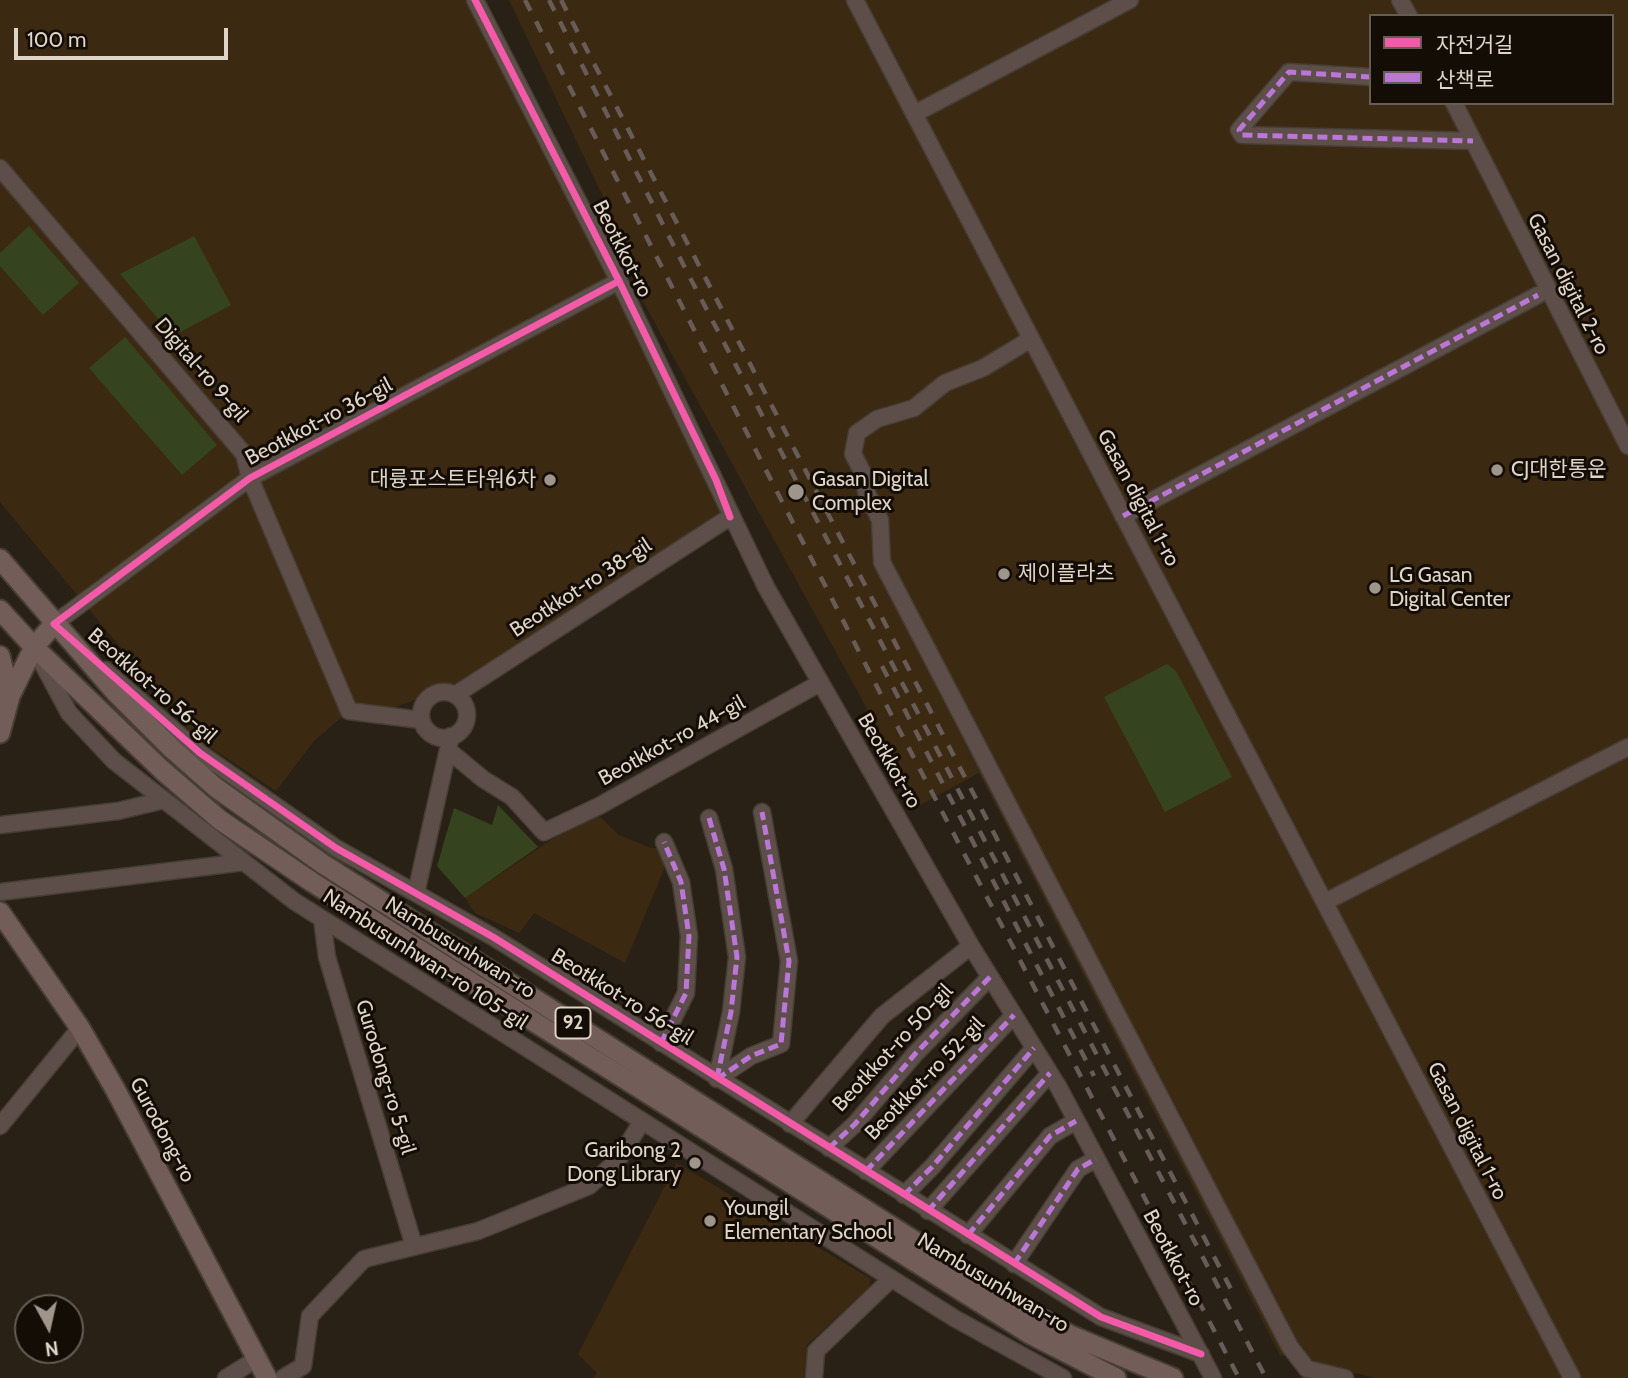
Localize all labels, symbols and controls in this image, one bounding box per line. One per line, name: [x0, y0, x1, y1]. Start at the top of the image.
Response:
scale bar: [18, 14, 231, 58]
legend: [1369, 14, 1614, 105]
text: 100 m: [27, 27, 86, 52]
text: 자전거길: [1436, 32, 1513, 57]
text: 산책로: [1436, 67, 1494, 92]
street label: Beotkkot-ro: [587, 196, 657, 302]
street label: Gasan digital 2-ro: [1522, 209, 1614, 359]
street label: Digital-ro 9-gil: [149, 313, 253, 427]
street label: Beotkkot-ro 36-gil: [241, 373, 397, 471]
street label: Gasan digital 1-ro: [1091, 425, 1185, 571]
place label: CJ대한통운: [1511, 457, 1607, 483]
marker: CJ대한통운: [1489, 462, 1505, 478]
place label: 대륭포스트타워6차: [370, 467, 536, 493]
place label: Gasan Digital Complex: [812, 467, 928, 517]
marker: 대륭포스트타워6차: [542, 472, 558, 488]
marker: Gasan Digital Complex: [786, 482, 806, 502]
street label: Beotkkot-ro 38-gil: [506, 533, 656, 643]
place label: 제이플라츠: [1018, 561, 1115, 587]
place label: LG Gasan Digital Center: [1389, 563, 1510, 613]
marker: 제이플라츠: [996, 566, 1012, 582]
marker: LG Gasan Digital Center: [1367, 580, 1383, 596]
street label: Beotkkot-ro 56-gil: [82, 623, 222, 749]
street label: Beotkkot-ro 44-gil: [594, 690, 750, 792]
street label: Beotkkot-ro: [852, 709, 926, 813]
street label: Nambusunhwan-ro 105-gil: [318, 884, 532, 1036]
street label: Nambusunhwan-ro: [380, 892, 540, 1004]
street label: Beotkkot-ro 56-gil: [546, 943, 698, 1051]
street label: Beotkkot-ro 50-gil: [827, 979, 959, 1117]
street label: Gurodong-ro 5-gil: [350, 997, 420, 1157]
road number: 92: [556, 1007, 590, 1038]
street label: Beotkkot-ro 52-gil: [860, 1012, 990, 1146]
street label: Gasan digital 1-ro: [1421, 1058, 1513, 1204]
street label: Gurodong-ro: [124, 1073, 200, 1187]
place label: Garibong 2 Dong Library: [567, 1138, 681, 1188]
marker: Garibong 2 Dong Library: [687, 1155, 703, 1171]
place label: Youngil Elementary School: [724, 1196, 892, 1246]
street label: Beotkkot-ro: [1137, 1206, 1209, 1310]
marker: Youngil Elementary School: [702, 1213, 718, 1229]
street label: Nambusunhwan-ro: [913, 1228, 1073, 1338]
north arrow: [14, 1294, 84, 1364]
text: N: [43, 1336, 60, 1361]

